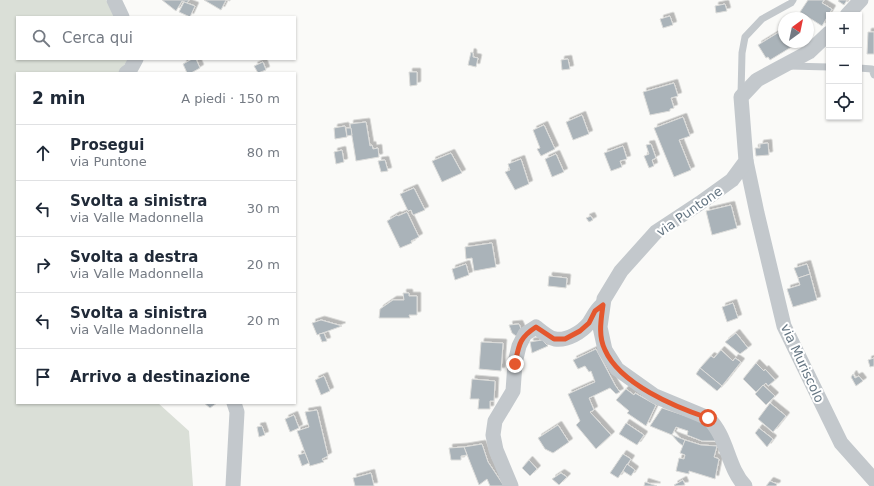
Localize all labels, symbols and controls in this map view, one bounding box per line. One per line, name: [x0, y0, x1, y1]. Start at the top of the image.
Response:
north arrow: [778, 12, 814, 48]
map controls: [826, 12, 862, 120]
button: +: [826, 12, 862, 48]
search box: [16, 16, 296, 60]
icon: search: [30, 27, 52, 49]
text: Cerca qui: [62, 29, 133, 47]
button: −: [826, 48, 862, 84]
button: locate: [826, 84, 862, 120]
text: 2 min: [32, 88, 85, 108]
text: A piedi · 150 m: [181, 91, 280, 106]
text: Prosegui: [70, 136, 144, 154]
icon: ahead: [32, 142, 54, 164]
text: 80 m: [247, 145, 280, 160]
text: via Puntone: [70, 154, 147, 169]
street label: via Puntone: [654, 183, 725, 240]
text: Svolta a sinistra: [70, 192, 207, 210]
icon: left: [32, 198, 54, 220]
text: 30 m: [247, 201, 280, 216]
text: via Valle Madonnella: [70, 210, 204, 225]
text: Svolta a destra: [70, 248, 198, 266]
icon: right: [32, 254, 54, 276]
text: 20 m: [247, 257, 280, 272]
text: via Valle Madonnella: [70, 266, 204, 281]
text: Svolta a sinistra: [70, 304, 207, 322]
icon: left: [32, 310, 54, 332]
text: 20 m: [247, 313, 280, 328]
street label: via Muriscolo: [778, 321, 827, 405]
text: via Valle Madonnella: [70, 322, 204, 337]
route end: [506, 355, 524, 373]
icon: arrive: [32, 366, 54, 388]
text: Arrivo a destinazione: [70, 368, 250, 386]
route start: [699, 409, 717, 427]

